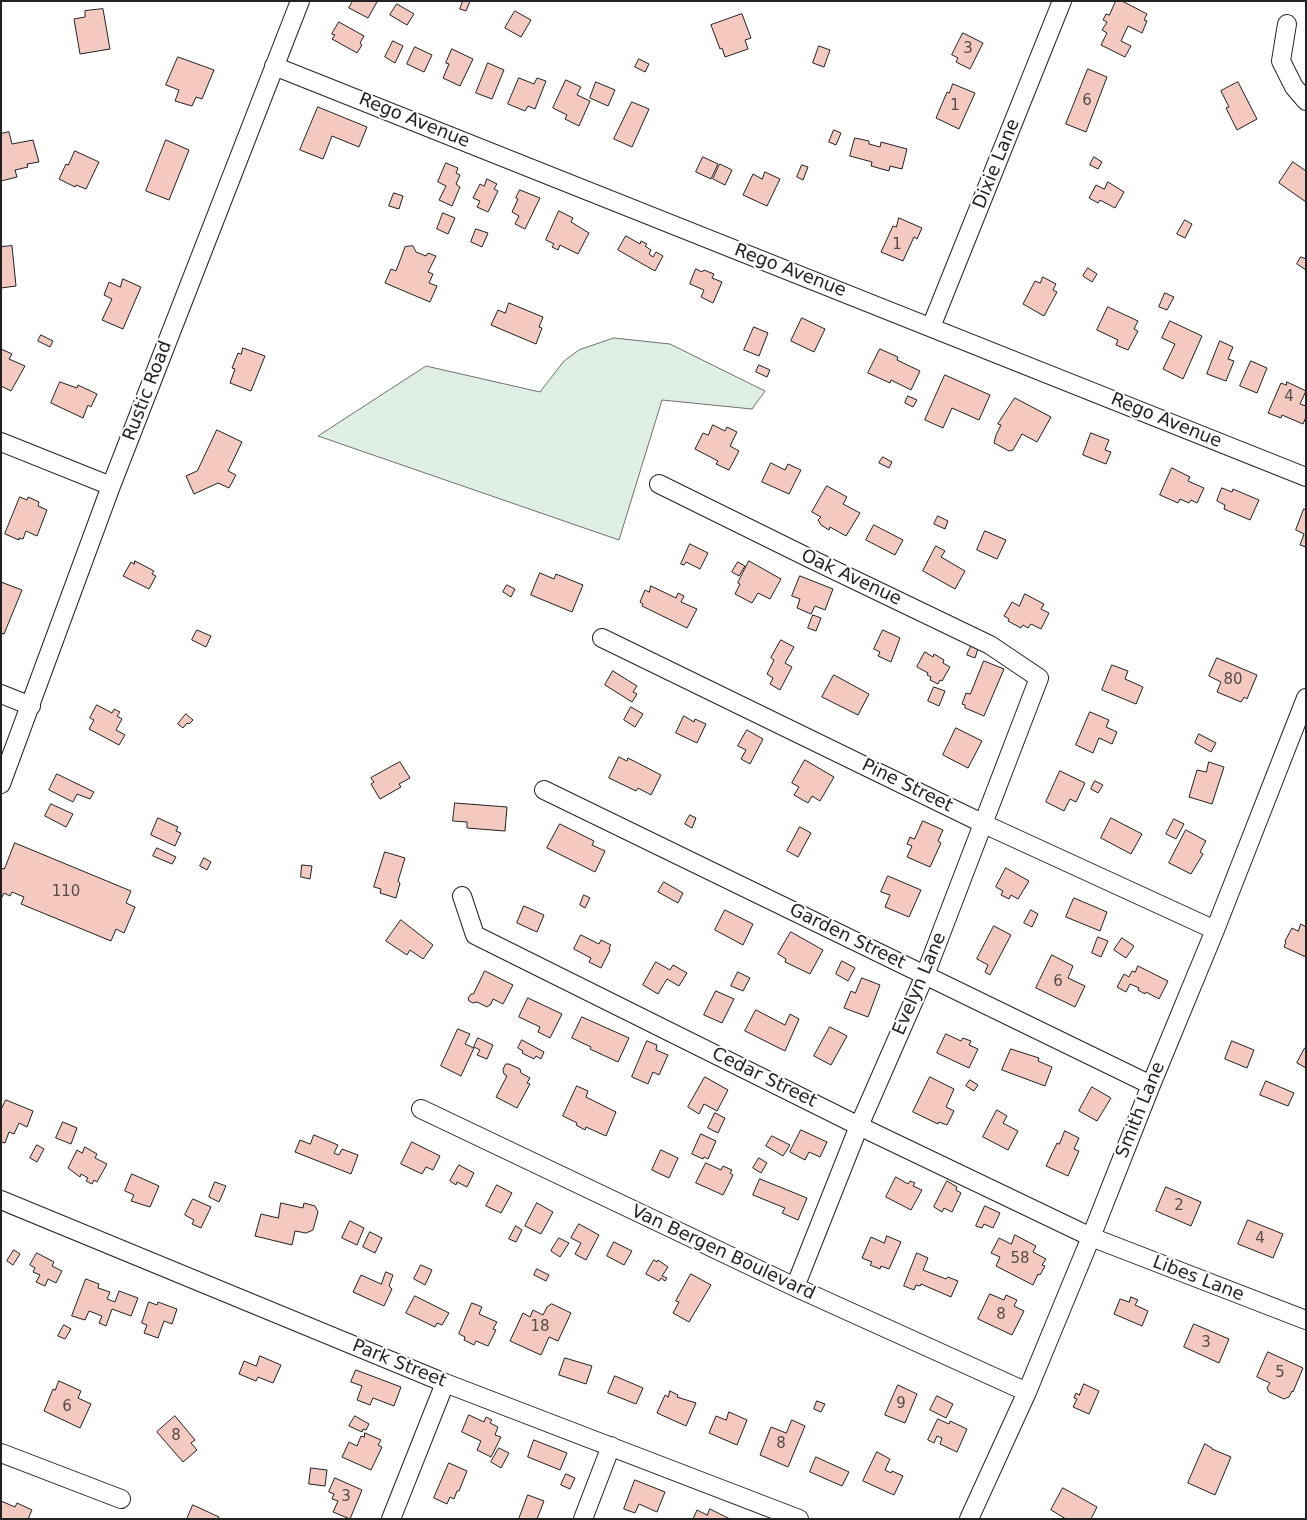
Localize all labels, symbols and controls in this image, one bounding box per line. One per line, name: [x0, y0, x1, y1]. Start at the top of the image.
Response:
house number: 3: [963, 40, 973, 58]
street label: Rego Avenue: [355, 89, 473, 153]
house number: 6: [1082, 92, 1092, 110]
house number: 1: [950, 97, 960, 115]
street label: Dixie Lane: [969, 116, 1025, 212]
house number: 1: [892, 236, 902, 254]
street label: Rego Avenue: [731, 240, 849, 302]
street label: Rustic Road: [119, 338, 177, 444]
house number: 4: [1284, 388, 1294, 406]
street label: Rego Avenue: [1107, 389, 1225, 453]
street label: Oak Avenue: [797, 545, 905, 611]
house number: 80: [1223, 671, 1243, 689]
street label: Pine Street: [858, 755, 956, 817]
house number: 110: [52, 883, 80, 901]
street label: Garden Street: [785, 900, 909, 974]
street label: Evelyn Lane: [889, 929, 951, 1039]
house number: 6: [1053, 973, 1063, 991]
street label: Cedar Street: [708, 1043, 820, 1113]
street label: Smith Lane: [1112, 1059, 1170, 1161]
house number: 2: [1174, 1197, 1184, 1215]
street label: Van Bergen Boulevard: [628, 1201, 818, 1305]
house number: 4: [1255, 1230, 1265, 1248]
house number: 58: [1010, 1250, 1030, 1268]
street label: Libes Lane: [1149, 1252, 1247, 1306]
house number: 8: [996, 1306, 1006, 1324]
house number: 18: [530, 1318, 550, 1336]
house number: 3: [1201, 1334, 1211, 1352]
street label: Park Street: [349, 1335, 449, 1393]
house number: 5: [1275, 1364, 1285, 1382]
house number: 9: [896, 1395, 906, 1413]
house number: 6: [62, 1398, 72, 1416]
house number: 8: [171, 1427, 181, 1445]
house number: 8: [776, 1435, 786, 1453]
house number: 3: [341, 1488, 351, 1506]

